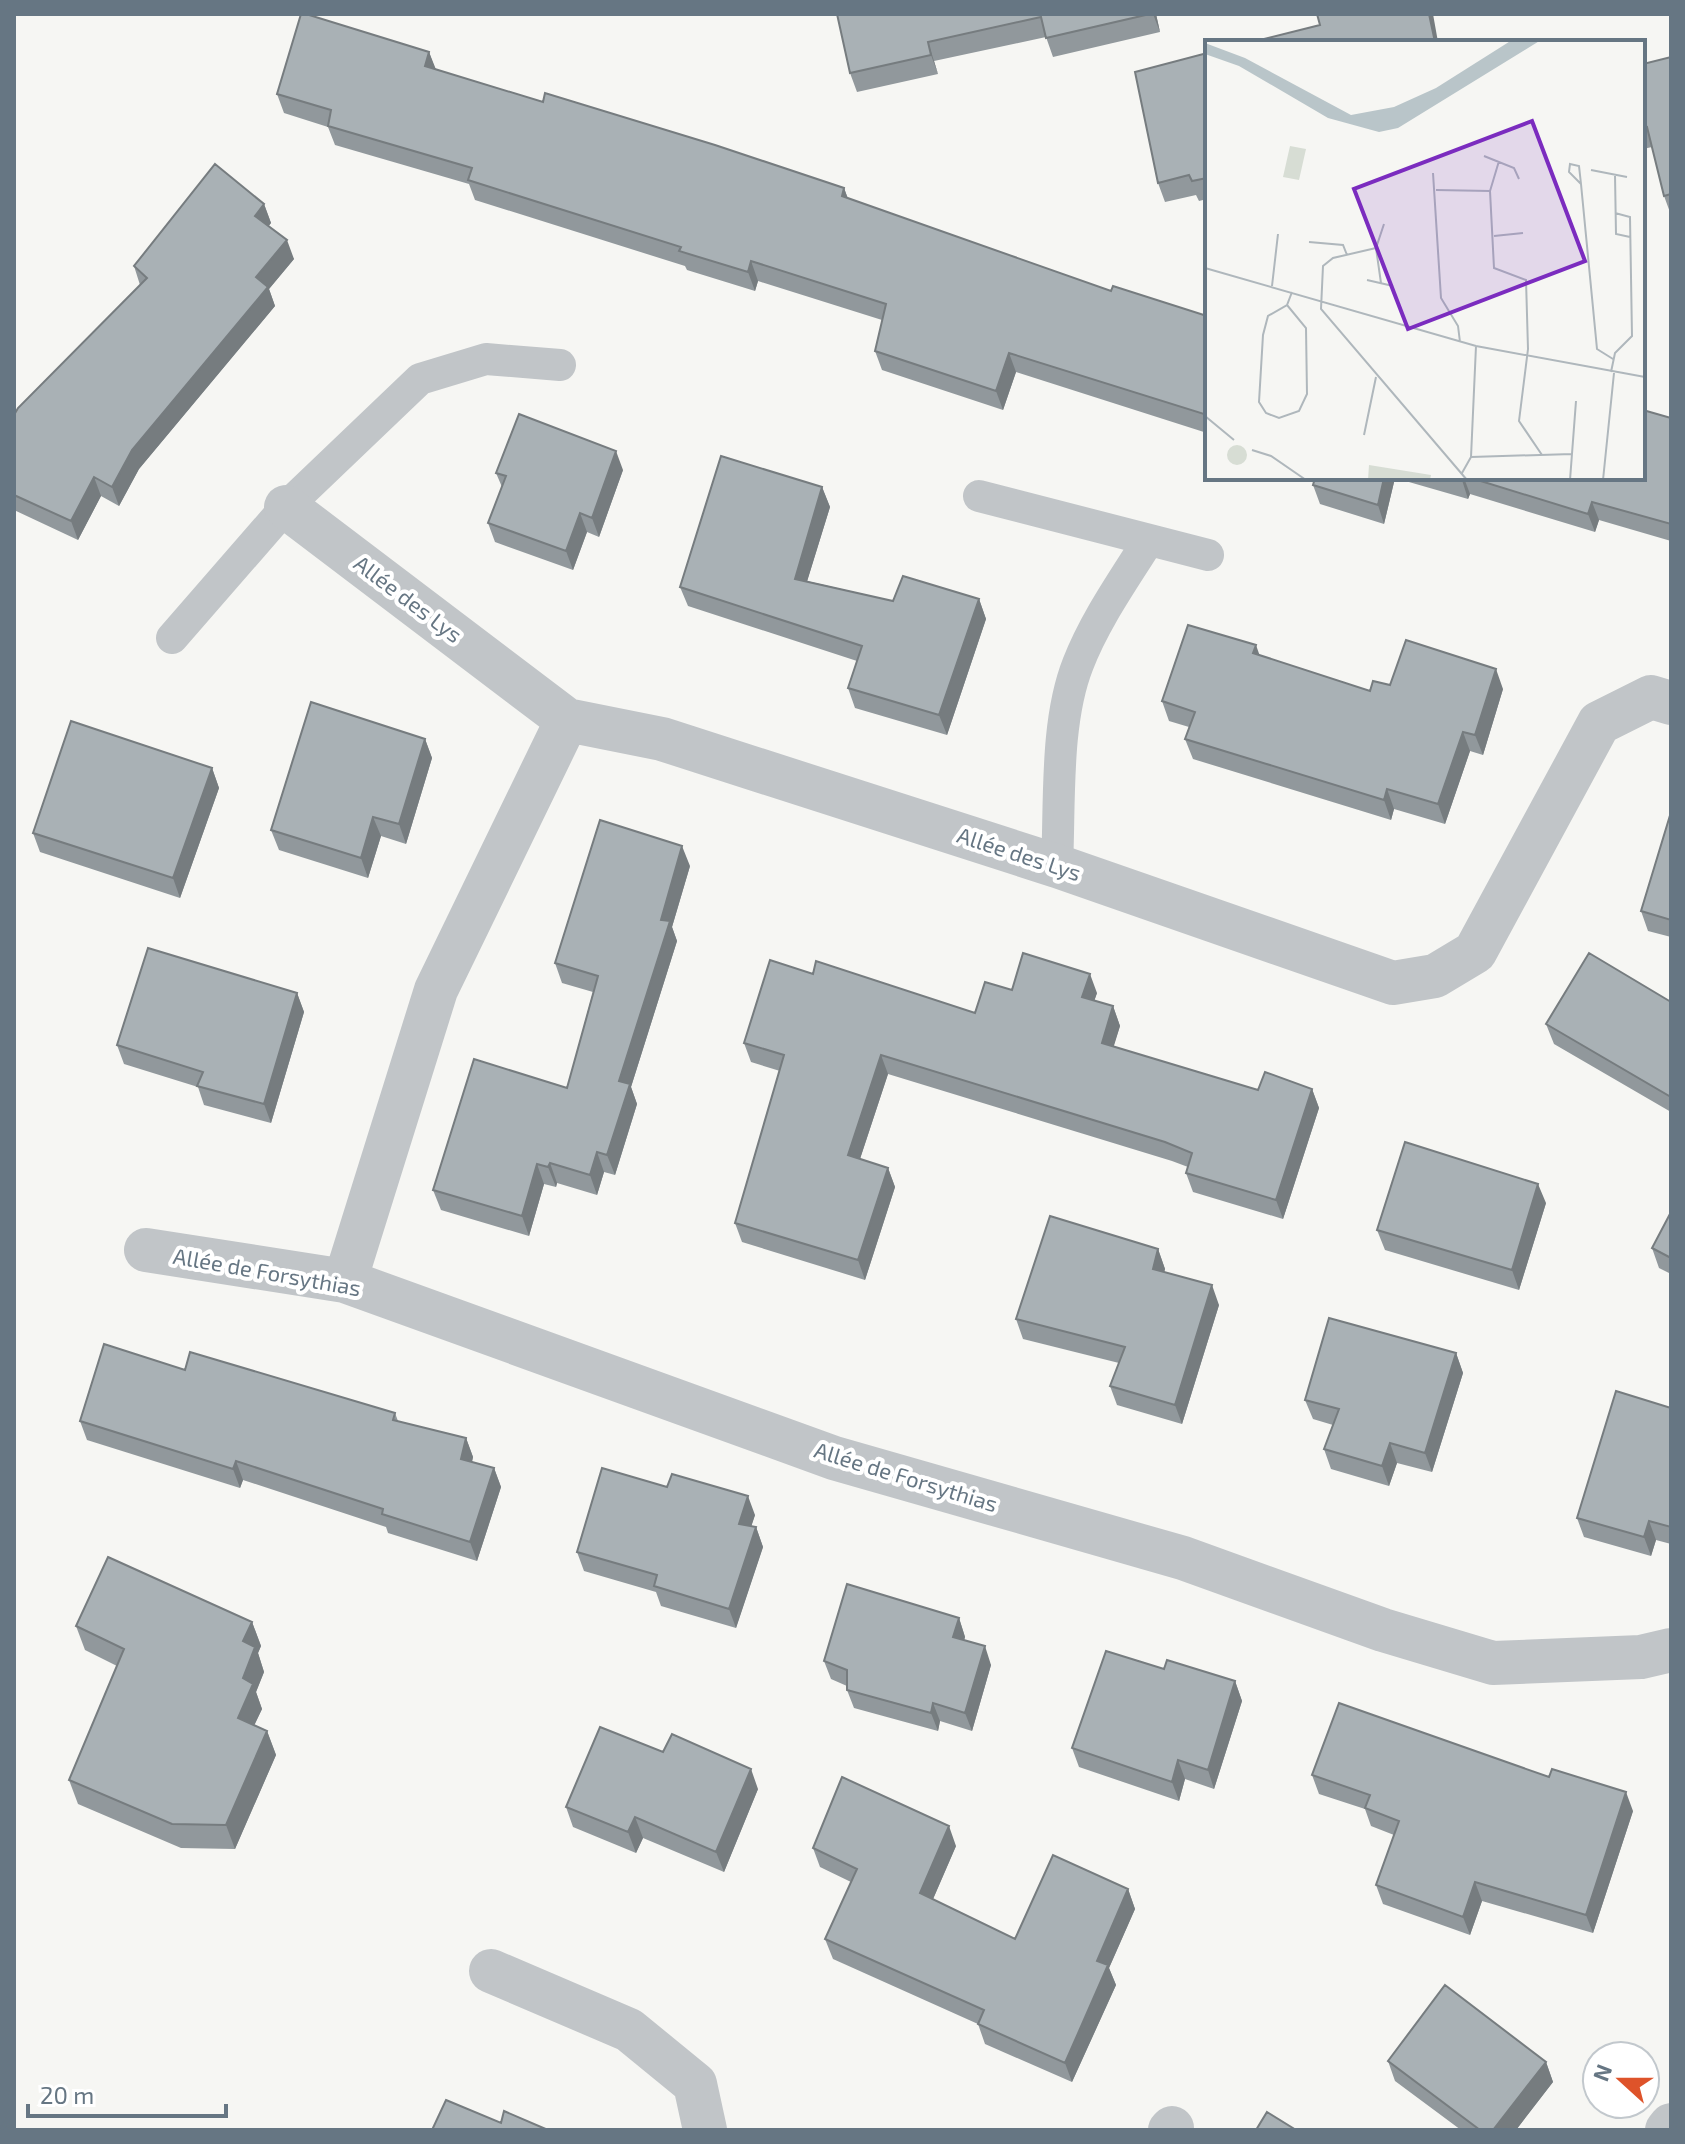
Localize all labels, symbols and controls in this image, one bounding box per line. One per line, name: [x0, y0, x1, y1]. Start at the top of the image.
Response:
inset map: [1205, 40, 1645, 480]
street label: Allée des Lys: [350, 549, 468, 647]
street label: Allée des Lys: [954, 821, 1084, 885]
street label: Allée de Forsythias: [171, 1242, 363, 1300]
street label: Allée de Forsythias: [812, 1436, 1001, 1516]
north arrow: [1581, 2040, 1661, 2120]
text: N: [1586, 2060, 1616, 2085]
scale bar: [28, 2068, 226, 2118]
text: 20 m: [40, 2080, 94, 2109]

